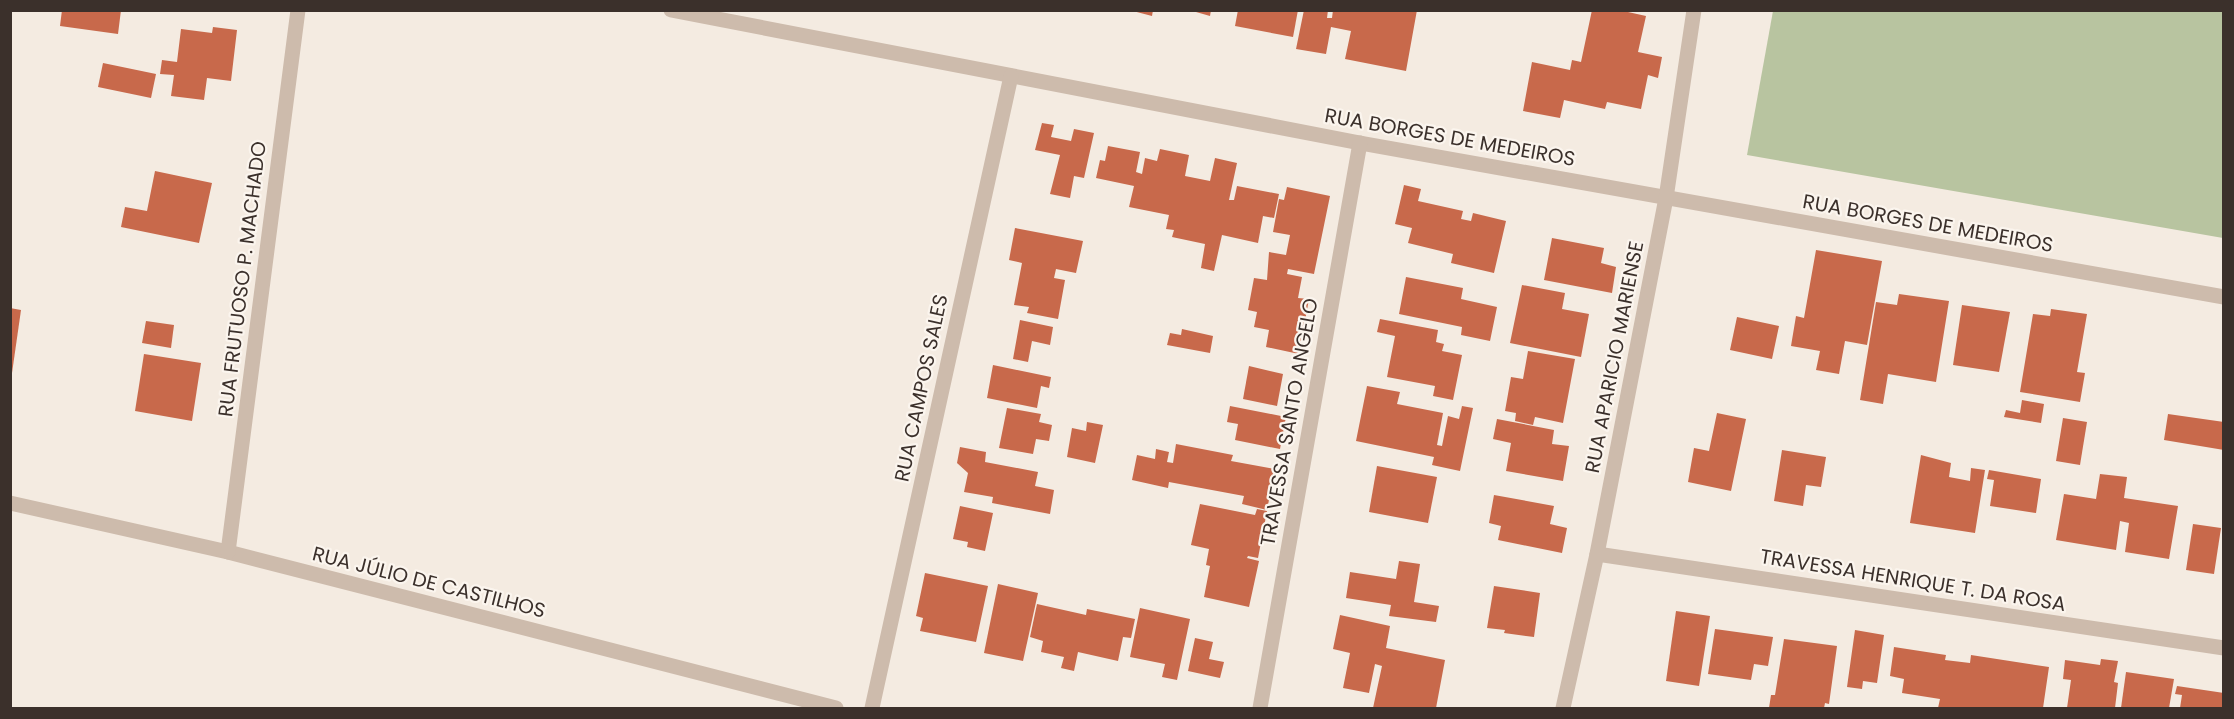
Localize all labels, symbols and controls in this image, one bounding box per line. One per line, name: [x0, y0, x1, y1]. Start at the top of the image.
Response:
street label: RUA BORGES DE MEDEIROS: [1323, 101, 1577, 173]
street label: RUA FRUTUOSO P. MACHADO: [211, 140, 273, 418]
street label: RUA BORGES DE MEDEIROS: [1801, 187, 2055, 259]
street label: RUA APARICIO MARIENSE: [1578, 239, 1650, 475]
street label: RUA CAMPOS SALES: [887, 292, 955, 484]
street label: TRAVESSA SANTO ANGELO: [1253, 296, 1325, 548]
street label: RUA JÚLIO DE CASTILHOS: [310, 539, 548, 625]
street label: TRAVESSA HENRIQUE T. DA ROSA: [1758, 542, 2068, 618]

